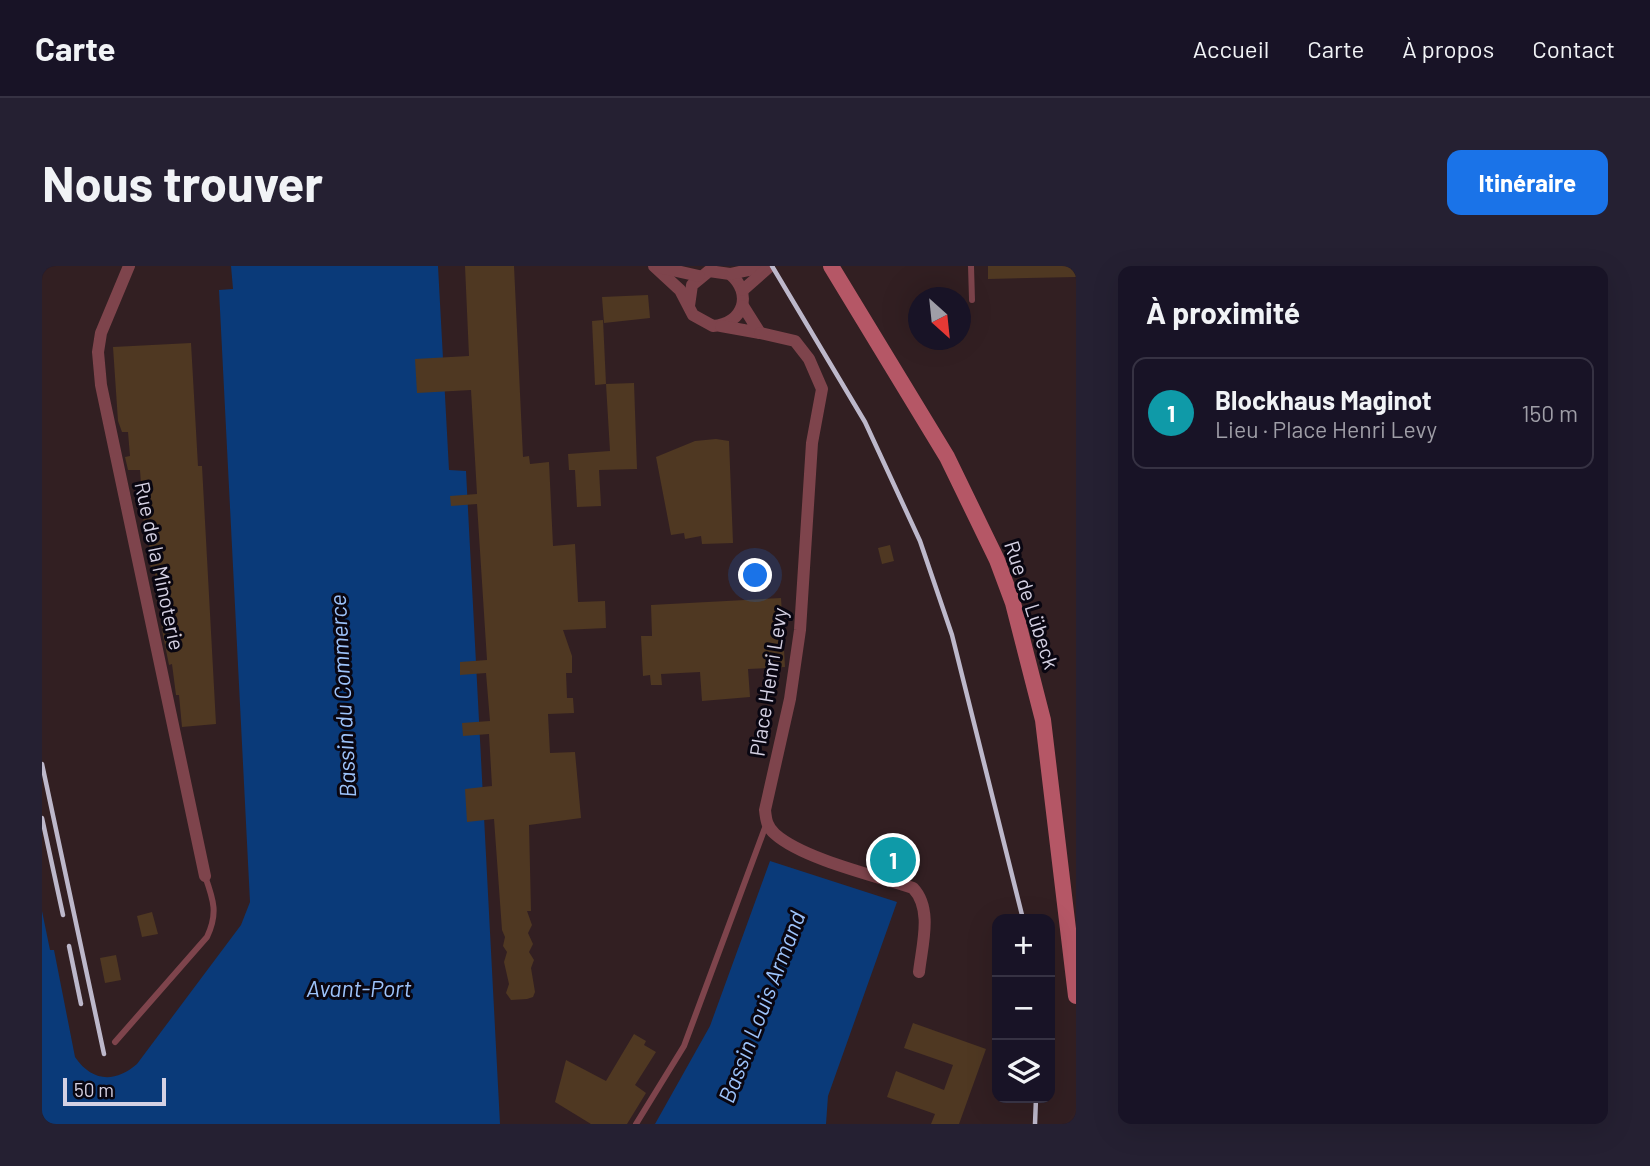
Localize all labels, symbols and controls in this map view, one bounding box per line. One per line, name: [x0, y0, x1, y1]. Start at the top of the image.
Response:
text: Carte: [35, 28, 116, 68]
text: Accueil: [1193, 34, 1269, 63]
text: Carte: [1307, 34, 1364, 63]
text: À propos: [1402, 34, 1494, 63]
text: Contact: [1532, 34, 1615, 63]
button: Itinéraire: [1447, 150, 1608, 215]
text: Nous trouver: [42, 153, 323, 212]
north arrow: [908, 287, 971, 350]
text: À proximité: [1146, 294, 1300, 330]
text: Blockhaus Maginot: [1215, 384, 1432, 415]
text: 1: [1167, 399, 1175, 427]
text: 150 m: [1522, 399, 1578, 427]
text: Lieu · Place Henri Levy: [1215, 415, 1437, 443]
street label: Rue de la Minoterie: [130, 479, 191, 652]
street label: Rue de Lübeck: [1000, 537, 1065, 672]
your location: [738, 558, 772, 592]
water label: Bassin du Commerce: [323, 594, 361, 798]
street label: Place Henri Levy: [743, 605, 792, 758]
pin: 1: [870, 834, 916, 886]
water label: Bassin Louis Armand: [712, 907, 811, 1106]
map controls: [992, 914, 1055, 1103]
button: +: [992, 914, 1055, 977]
water label: Avant-Port: [306, 974, 412, 1002]
button: −: [992, 977, 1055, 1040]
button: layers: [992, 1040, 1055, 1103]
scale bar: [63, 1075, 166, 1107]
text: 50 m: [74, 1078, 114, 1101]

